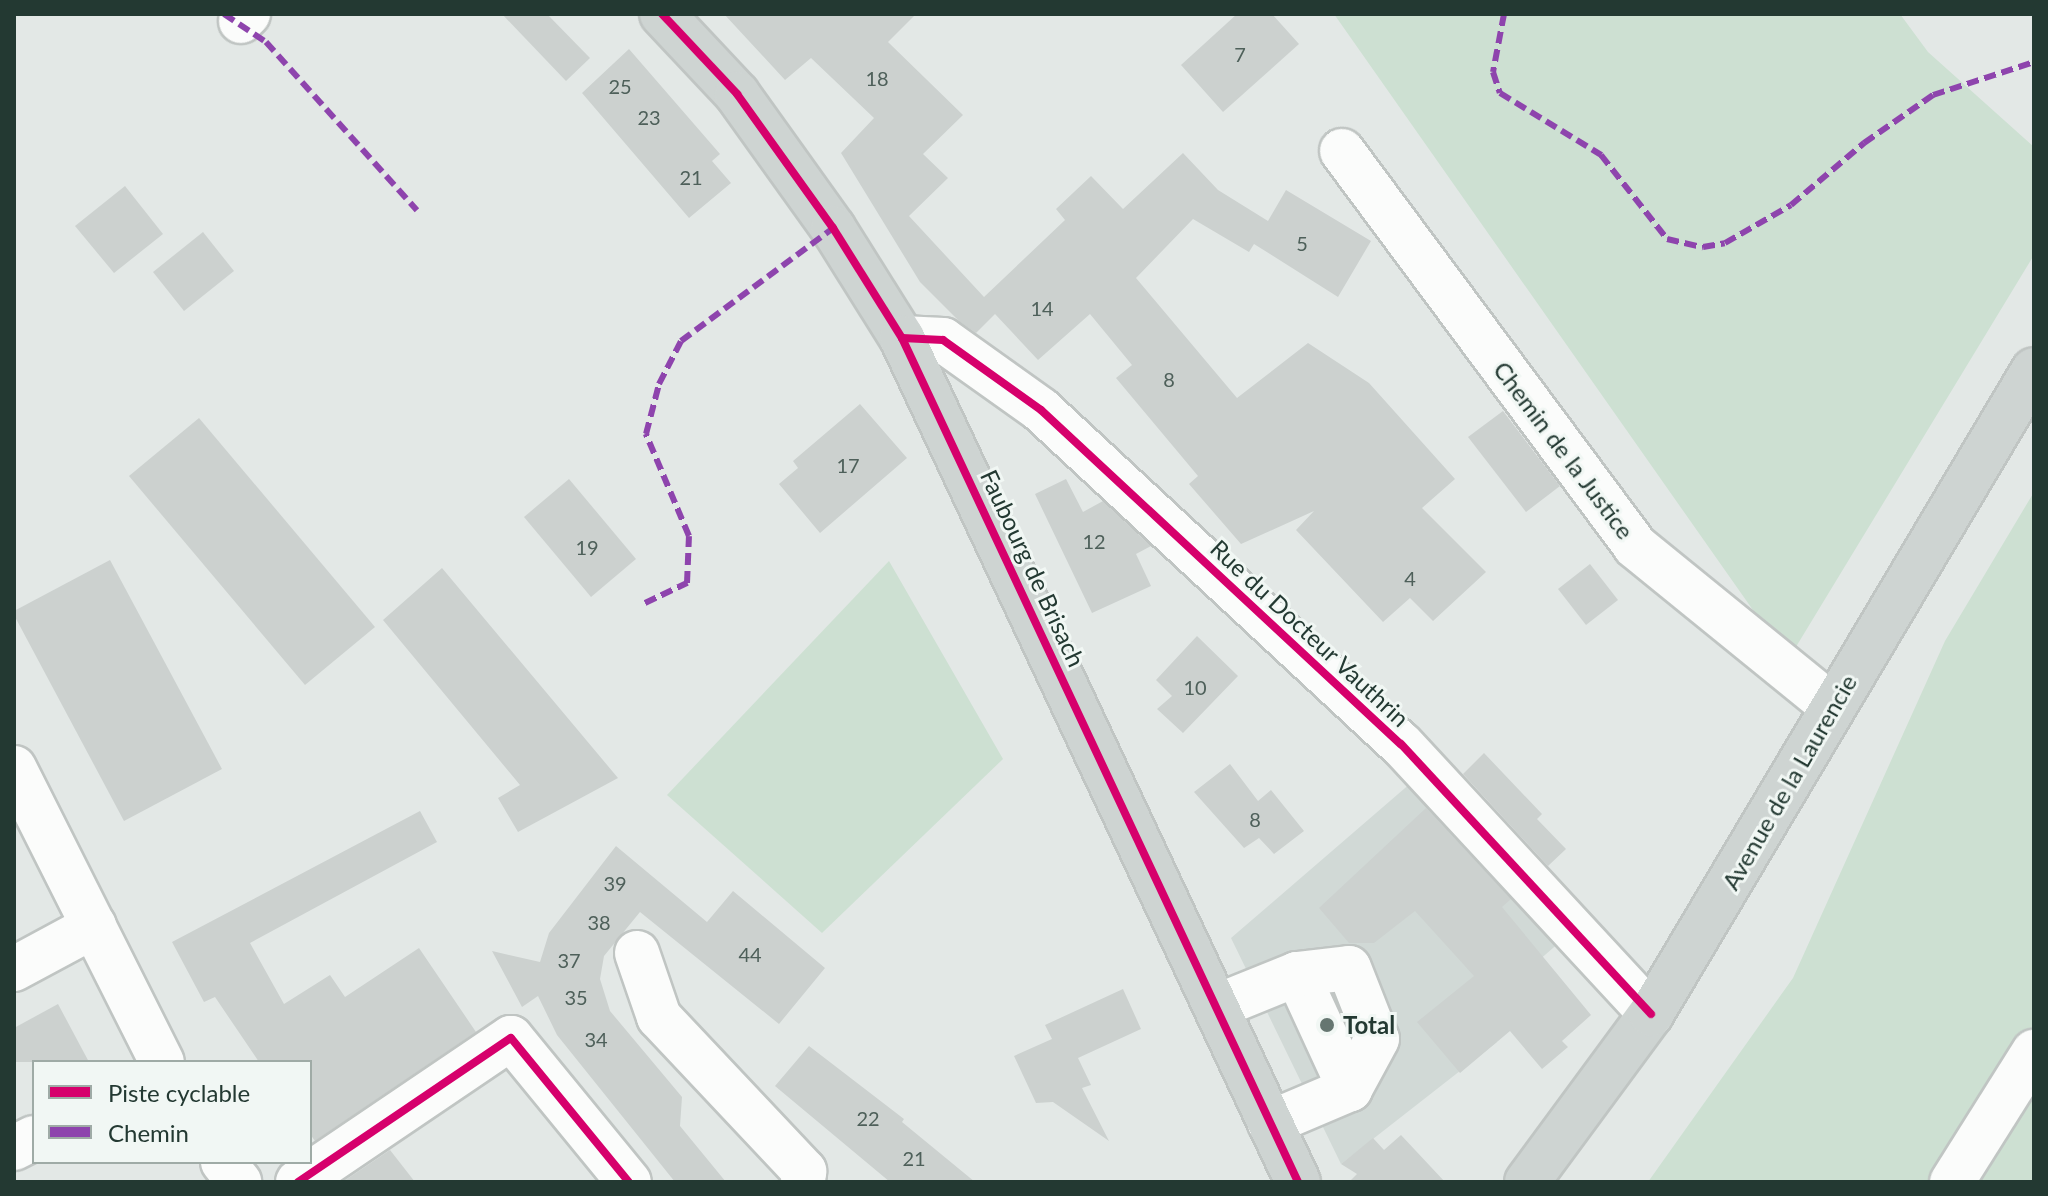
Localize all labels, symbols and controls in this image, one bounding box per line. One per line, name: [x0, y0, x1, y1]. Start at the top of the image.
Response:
house number: 7: [1234, 42, 1246, 66]
house number: 18: [865, 66, 889, 90]
house number: 25: [608, 74, 632, 98]
house number: 23: [637, 105, 661, 129]
house number: 21: [679, 165, 703, 189]
house number: 5: [1296, 231, 1308, 255]
house number: 14: [1030, 296, 1054, 320]
street label: Chemin de la Justice: [1488, 355, 1640, 545]
house number: 8: [1163, 367, 1175, 391]
house number: 17: [836, 453, 860, 477]
street label: Faubourg de Brisach: [975, 465, 1091, 671]
house number: 12: [1082, 529, 1106, 553]
street label: Rue du Docteur Vauthrin: [1204, 533, 1416, 733]
house number: 19: [575, 535, 599, 559]
house number: 4: [1404, 566, 1416, 590]
street label: Avenue de la Laurencie: [1716, 669, 1862, 895]
house number: 10: [1183, 675, 1207, 699]
house number: 8: [1249, 807, 1261, 831]
house number: 39: [603, 871, 627, 895]
house number: 38: [587, 910, 611, 934]
house number: 44: [738, 942, 762, 966]
house number: 37: [557, 948, 581, 972]
house number: 35: [564, 985, 588, 1009]
place label: Total: [1343, 1011, 1395, 1039]
marker: Total: [1318, 1016, 1336, 1034]
house number: 34: [584, 1027, 608, 1051]
legend: [32, 1060, 312, 1164]
text: Piste cyclable: [108, 1078, 250, 1107]
house number: 22: [856, 1106, 880, 1130]
text: Chemin: [108, 1118, 189, 1147]
house number: 21: [902, 1146, 926, 1170]

